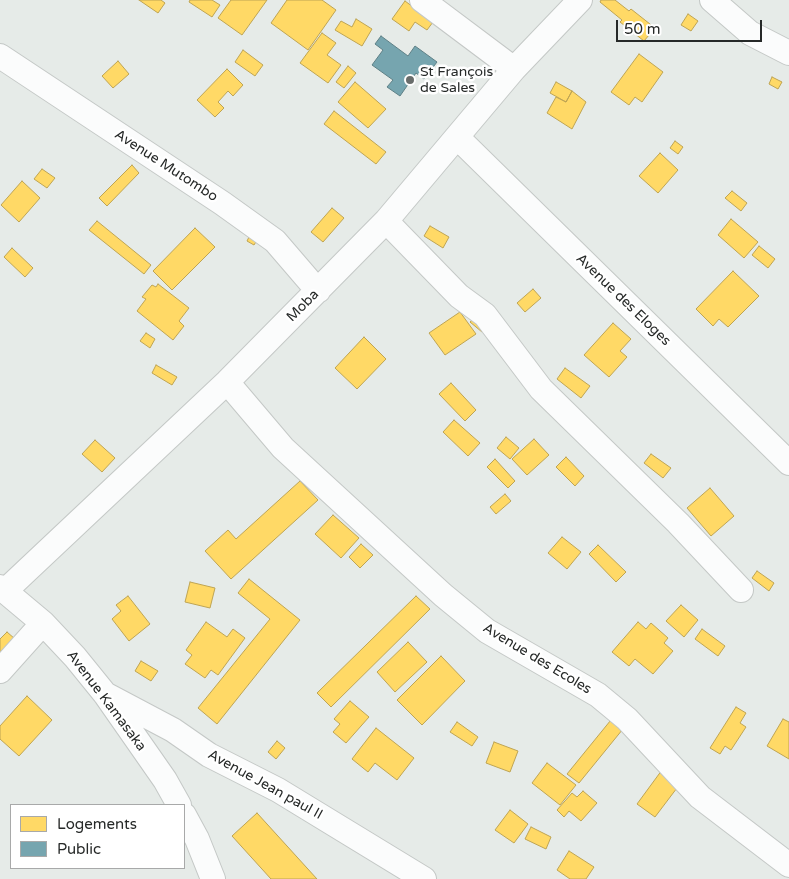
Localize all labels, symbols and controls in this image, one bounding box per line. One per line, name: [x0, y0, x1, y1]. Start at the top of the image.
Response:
scale bar: [619, 10, 765, 42]
text: 50 m: [624, 20, 661, 38]
place label: St François de Sales: [420, 64, 493, 96]
marker: St François de Sales: [404, 74, 416, 86]
street label: Avenue Mutombo: [111, 126, 221, 206]
street label: Avenue des Eloges: [572, 250, 674, 350]
street label: Moba: [283, 286, 323, 326]
street label: Avenue des Ecoles: [480, 620, 594, 698]
street label: Avenue Kamasaka: [63, 647, 149, 755]
street label: Avenue Jean paul II: [205, 747, 325, 823]
legend: [10, 804, 185, 869]
text: Logements: [57, 815, 137, 833]
text: Public: [57, 840, 101, 858]

